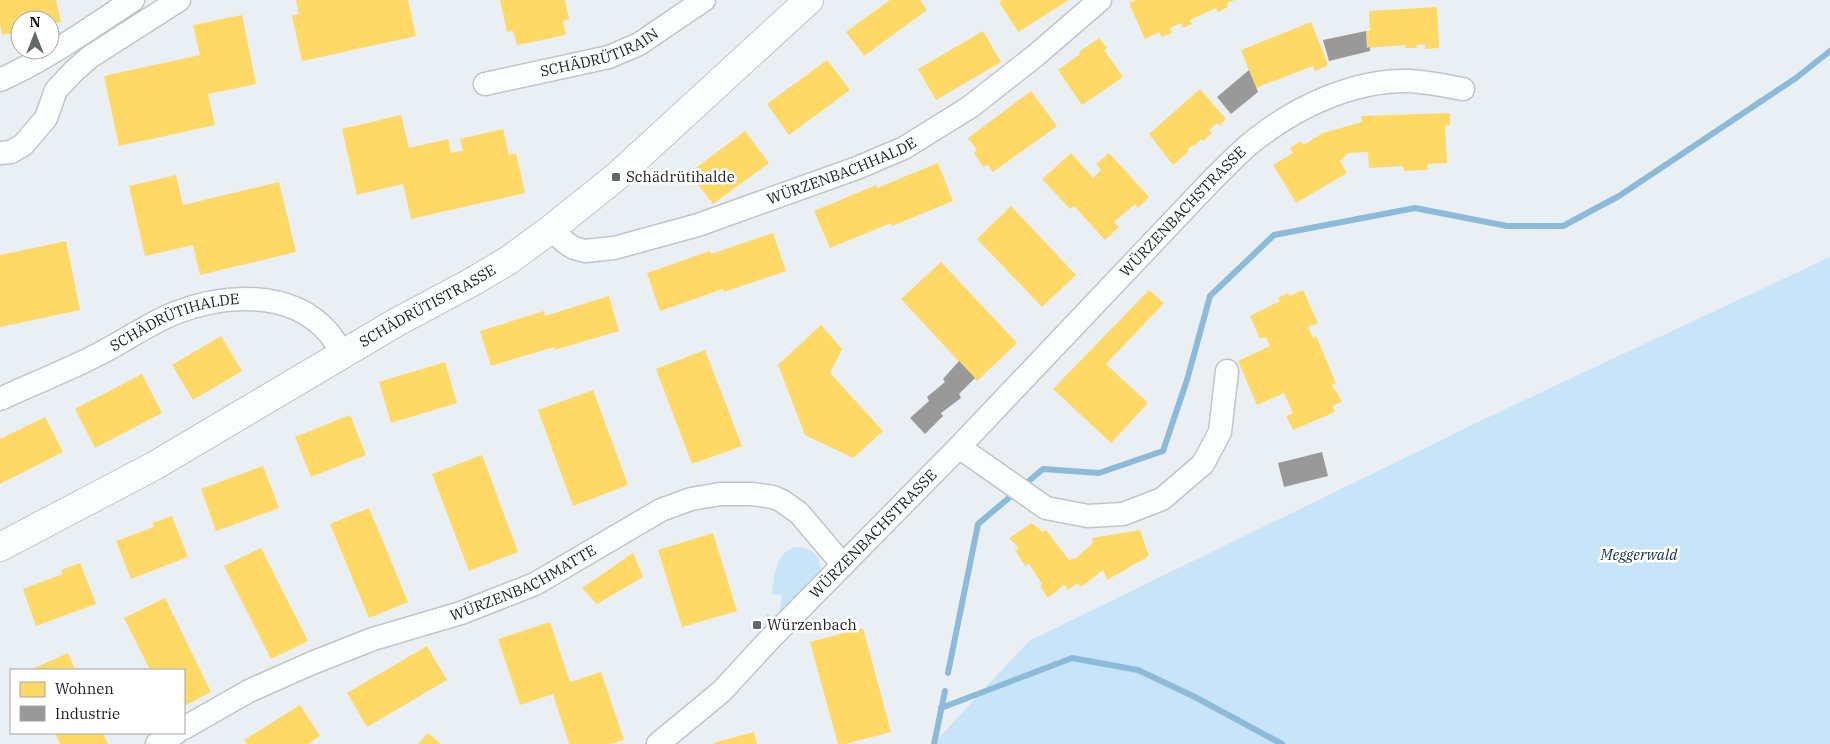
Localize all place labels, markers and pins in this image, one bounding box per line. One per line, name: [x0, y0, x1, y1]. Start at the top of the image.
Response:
place label: Schädrütihalde: [626, 167, 735, 186]
marker: Schädrütihalde: [610, 171, 622, 183]
place label: Würzenbach: [767, 615, 857, 634]
marker: Würzenbach: [751, 619, 763, 631]

